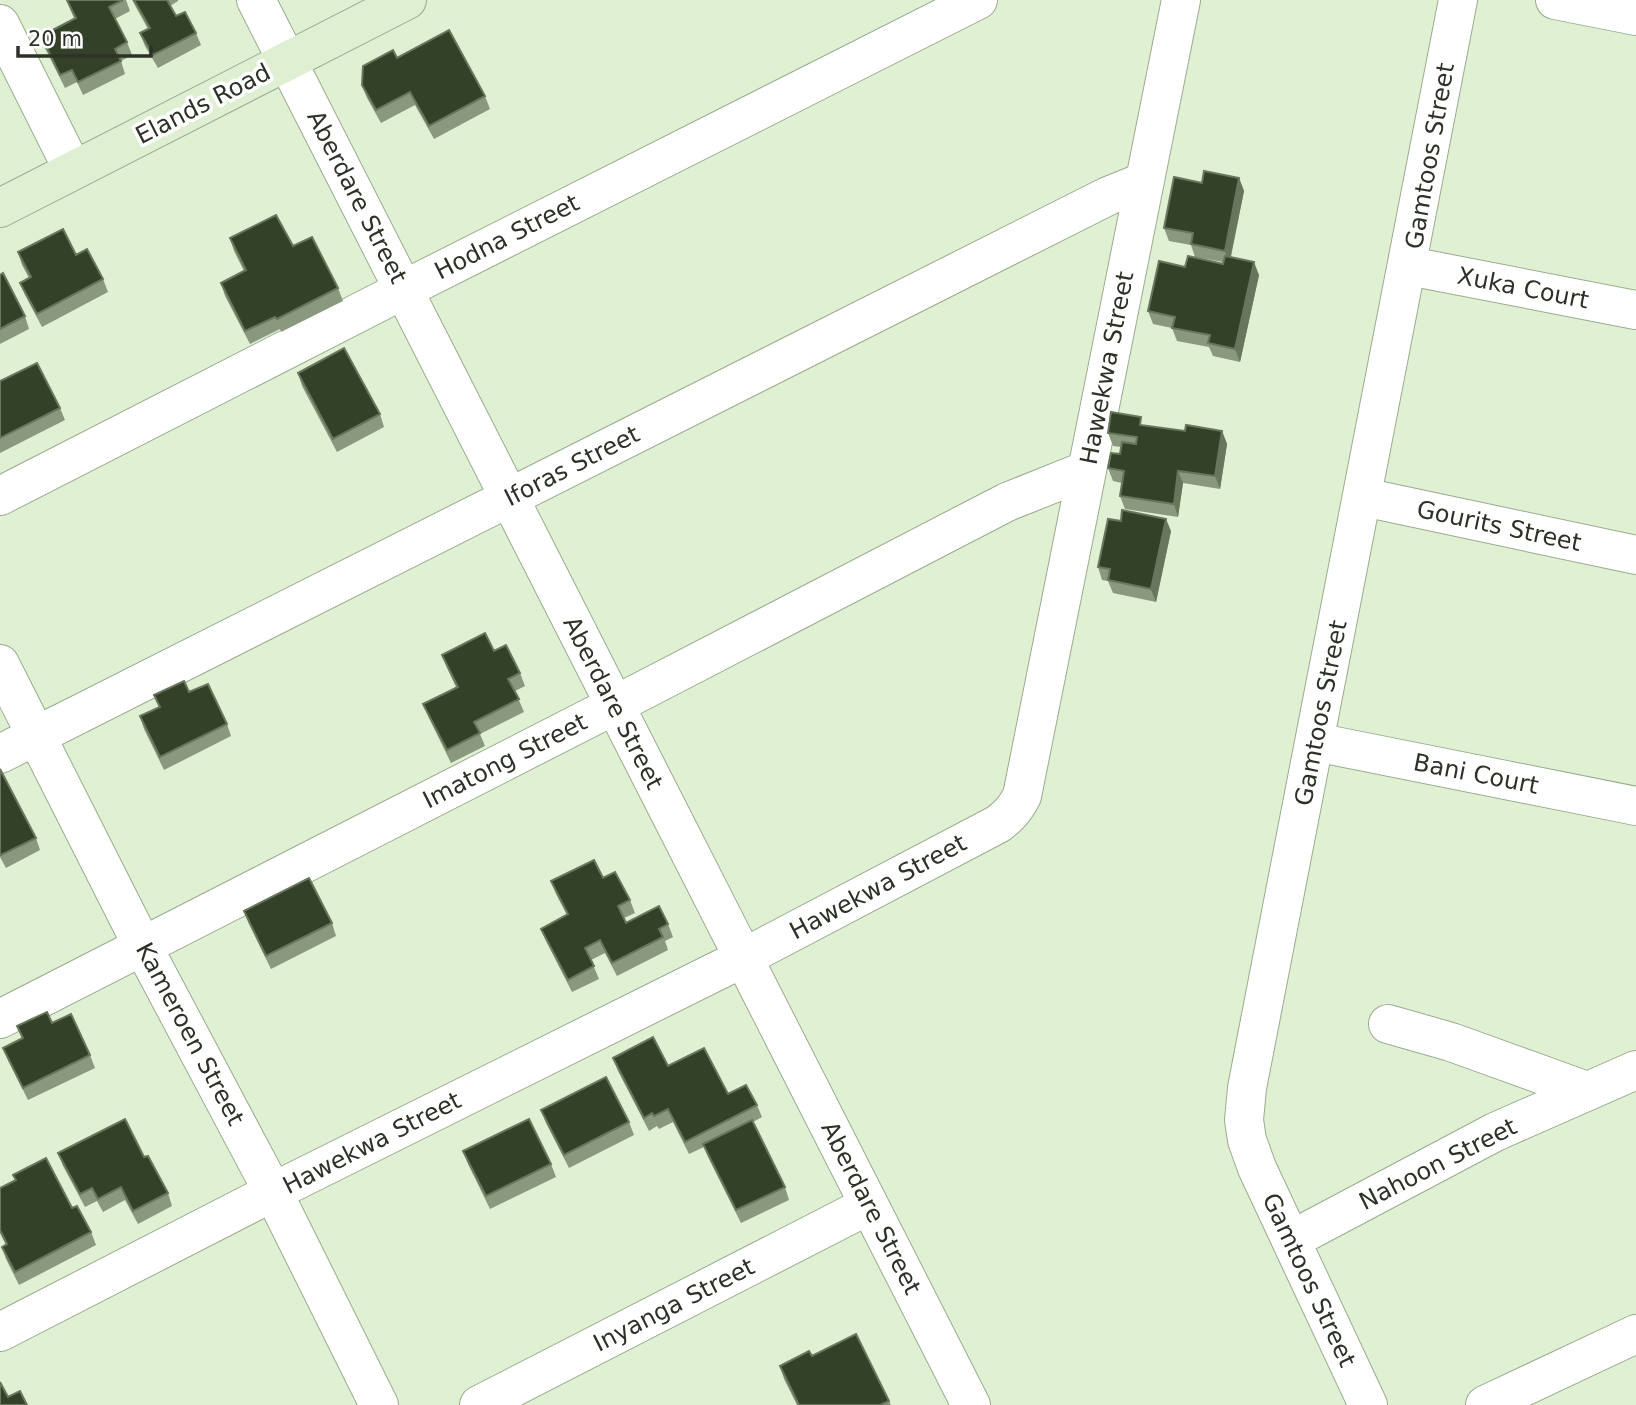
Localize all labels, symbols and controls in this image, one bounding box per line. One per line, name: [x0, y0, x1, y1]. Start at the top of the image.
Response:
scale bar: [18, 14, 150, 58]
text: 20 m: [28, 27, 82, 51]
street label: Elands Road: [131, 58, 275, 150]
street label: Gamtoos Street: [1400, 61, 1460, 251]
street label: Aberdare Street: [301, 106, 413, 288]
street label: Hodna Street: [430, 189, 584, 285]
street label: Xuka Court: [1455, 262, 1591, 314]
street label: Hawekwa Street: [1075, 269, 1139, 467]
street label: Iforas Street: [500, 420, 644, 512]
street label: Gourits Street: [1414, 495, 1584, 557]
street label: Aberdare Street: [557, 612, 669, 794]
street label: Gamtoos Street: [1289, 618, 1353, 808]
street label: Imatong Street: [418, 708, 592, 814]
street label: Bani Court: [1411, 748, 1541, 800]
street label: Hawekwa Street: [785, 829, 971, 945]
street label: Kameroen Street: [130, 938, 250, 1130]
street label: Hawekwa Street: [278, 1086, 466, 1200]
street label: Nahoon Street: [1355, 1112, 1521, 1216]
street label: Aberdare Street: [815, 1117, 927, 1299]
street label: Gamtoos Street: [1256, 1189, 1362, 1371]
street label: Inyanga Street: [589, 1252, 759, 1358]

